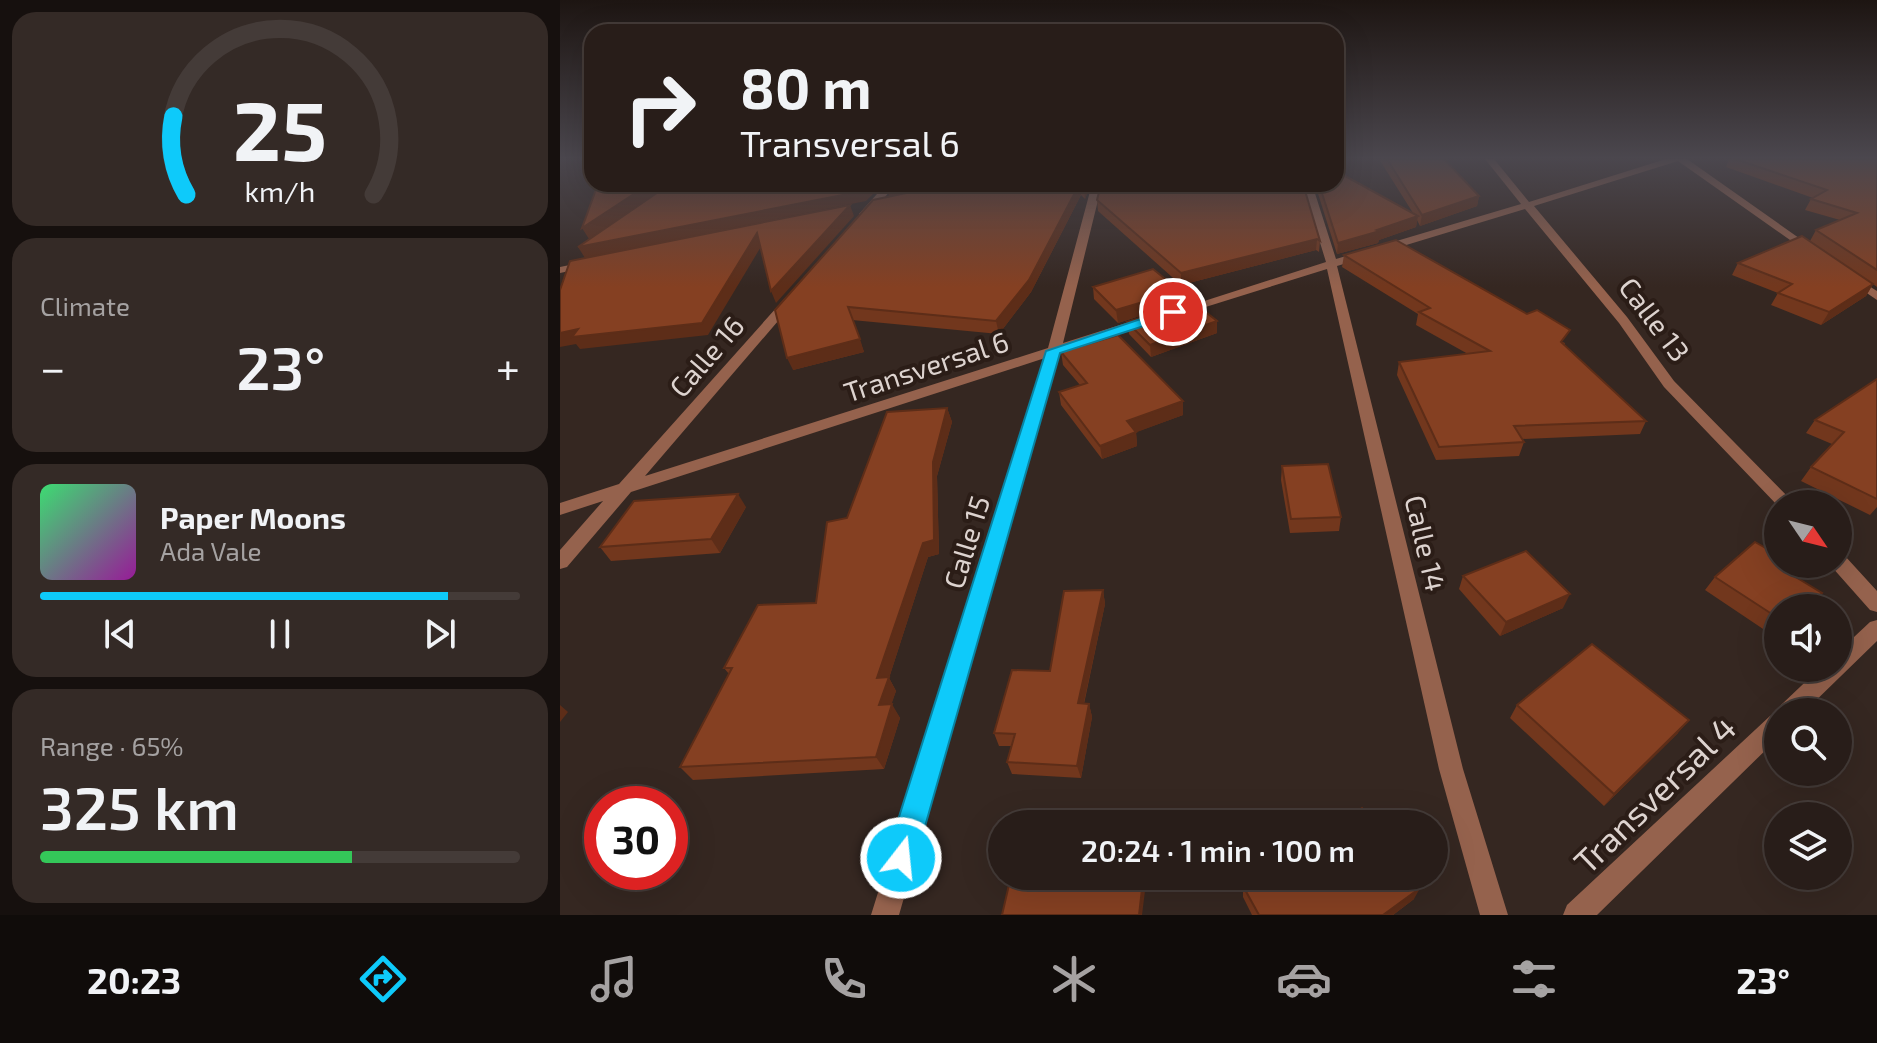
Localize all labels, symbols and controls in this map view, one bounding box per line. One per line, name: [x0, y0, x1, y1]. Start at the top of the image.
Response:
text: 80 m: [740, 53, 872, 120]
icon: right: [608, 56, 712, 160]
text: 25: [233, 77, 327, 177]
text: Transversal 6: [740, 121, 960, 164]
text: km/h: [245, 173, 315, 208]
street label: Calle 13: [1613, 270, 1697, 368]
pin: [1139, 278, 1207, 346]
text: Climate: [40, 290, 130, 321]
icon: arrive: [1151, 290, 1195, 334]
street label: Calle 16: [662, 308, 750, 404]
street label: Transversal 6: [839, 323, 1013, 409]
text: 23°: [236, 330, 325, 402]
text: −: [40, 340, 66, 393]
text: +: [496, 340, 520, 393]
north arrow: [1764, 490, 1852, 578]
map controls: [1764, 490, 1852, 890]
street label: Calle 15: [936, 491, 996, 593]
street label: Calle 14: [1398, 492, 1454, 594]
text: Paper Moons: [160, 499, 346, 535]
text: Ada Vale: [160, 535, 262, 566]
button: sound: [1764, 594, 1852, 682]
icon: previous: [98, 612, 142, 656]
icon: pause: [258, 612, 302, 656]
icon: next: [418, 612, 462, 656]
button: search: [1764, 698, 1852, 786]
street label: Transversal 4: [1565, 707, 1743, 881]
text: Range · 65%: [40, 730, 184, 761]
text: 325 km: [40, 770, 239, 842]
speed limit sign: 30: [584, 786, 688, 890]
button: layers: [1764, 802, 1852, 890]
position arrow: [859, 816, 943, 900]
text: 20:24 · 1 min · 100 m: [1081, 832, 1355, 868]
icon: directions: [355, 951, 411, 1007]
icon: music: [586, 951, 642, 1007]
icon: phone: [816, 951, 872, 1007]
icon: climate: [1046, 951, 1102, 1007]
icon: car: [1276, 951, 1332, 1007]
icon: filters: [1506, 951, 1562, 1007]
text: 20:23: [87, 958, 181, 1001]
text: 23°: [1736, 958, 1790, 1001]

